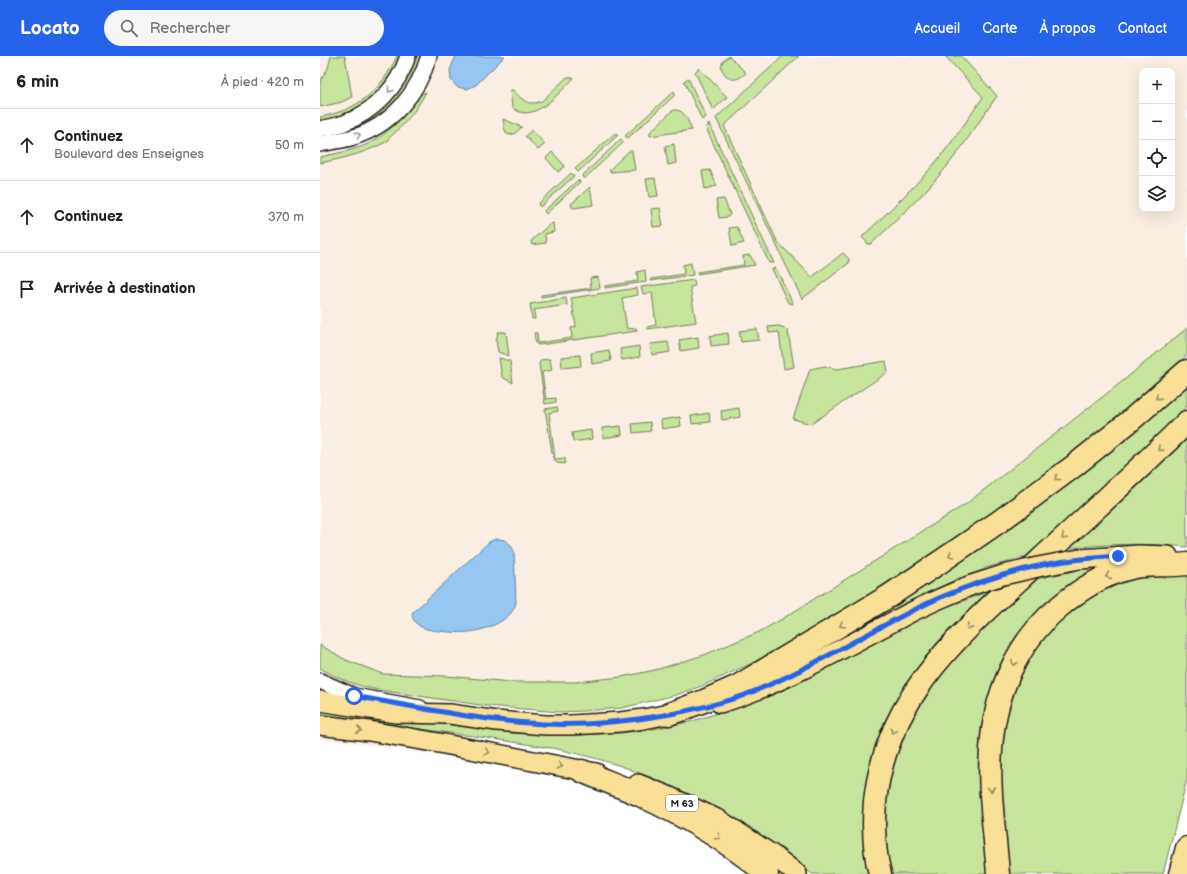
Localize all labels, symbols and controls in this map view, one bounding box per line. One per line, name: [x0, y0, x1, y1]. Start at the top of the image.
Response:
search box: [104, 10, 384, 46]
text: Locato: [20, 17, 80, 40]
icon: search: [118, 17, 140, 39]
text: Rechercher: [150, 19, 230, 38]
text: Accueil: [914, 20, 960, 37]
text: Carte: [982, 20, 1017, 37]
text: À propos: [1039, 20, 1096, 37]
text: Contact: [1118, 20, 1167, 37]
map controls: [1139, 68, 1175, 212]
button: +: [1139, 68, 1175, 104]
text: 6 min: [16, 72, 59, 92]
text: À pied · 420 m: [221, 74, 304, 90]
one-way arrow: [387, 85, 394, 93]
button: −: [1139, 104, 1175, 140]
text: Continuez: [54, 127, 123, 146]
one-way arrow: [354, 132, 361, 140]
icon: ahead: [16, 134, 38, 156]
text: 50 m: [275, 137, 304, 153]
button: locate: [1139, 140, 1175, 176]
text: Boulevard des Enseignes: [54, 146, 204, 162]
button: layers: [1139, 176, 1175, 212]
icon: ahead: [16, 206, 38, 228]
text: Continuez: [54, 207, 123, 226]
text: 370 m: [268, 209, 304, 225]
icon: arrive: [16, 278, 38, 300]
text: Arrivée à destination: [54, 279, 196, 298]
one-way arrow: [1155, 392, 1163, 399]
one-way arrow: [1157, 444, 1164, 452]
one-way arrow: [1054, 474, 1061, 481]
one-way arrow: [1061, 533, 1069, 540]
route end: [1109, 547, 1127, 565]
one-way arrow: [949, 550, 956, 557]
one-way arrow: [1104, 571, 1112, 579]
one-way arrow: [839, 620, 846, 627]
one-way arrow: [966, 622, 974, 629]
one-way arrow: [1011, 659, 1019, 666]
route start: [345, 687, 363, 705]
one-way arrow: [356, 725, 362, 734]
one-way arrow: [890, 727, 898, 734]
one-way arrow: [484, 747, 490, 755]
one-way arrow: [557, 761, 563, 770]
one-way arrow: [987, 786, 996, 792]
road number: M 63: [666, 795, 698, 811]
one-way arrow: [714, 832, 721, 840]

